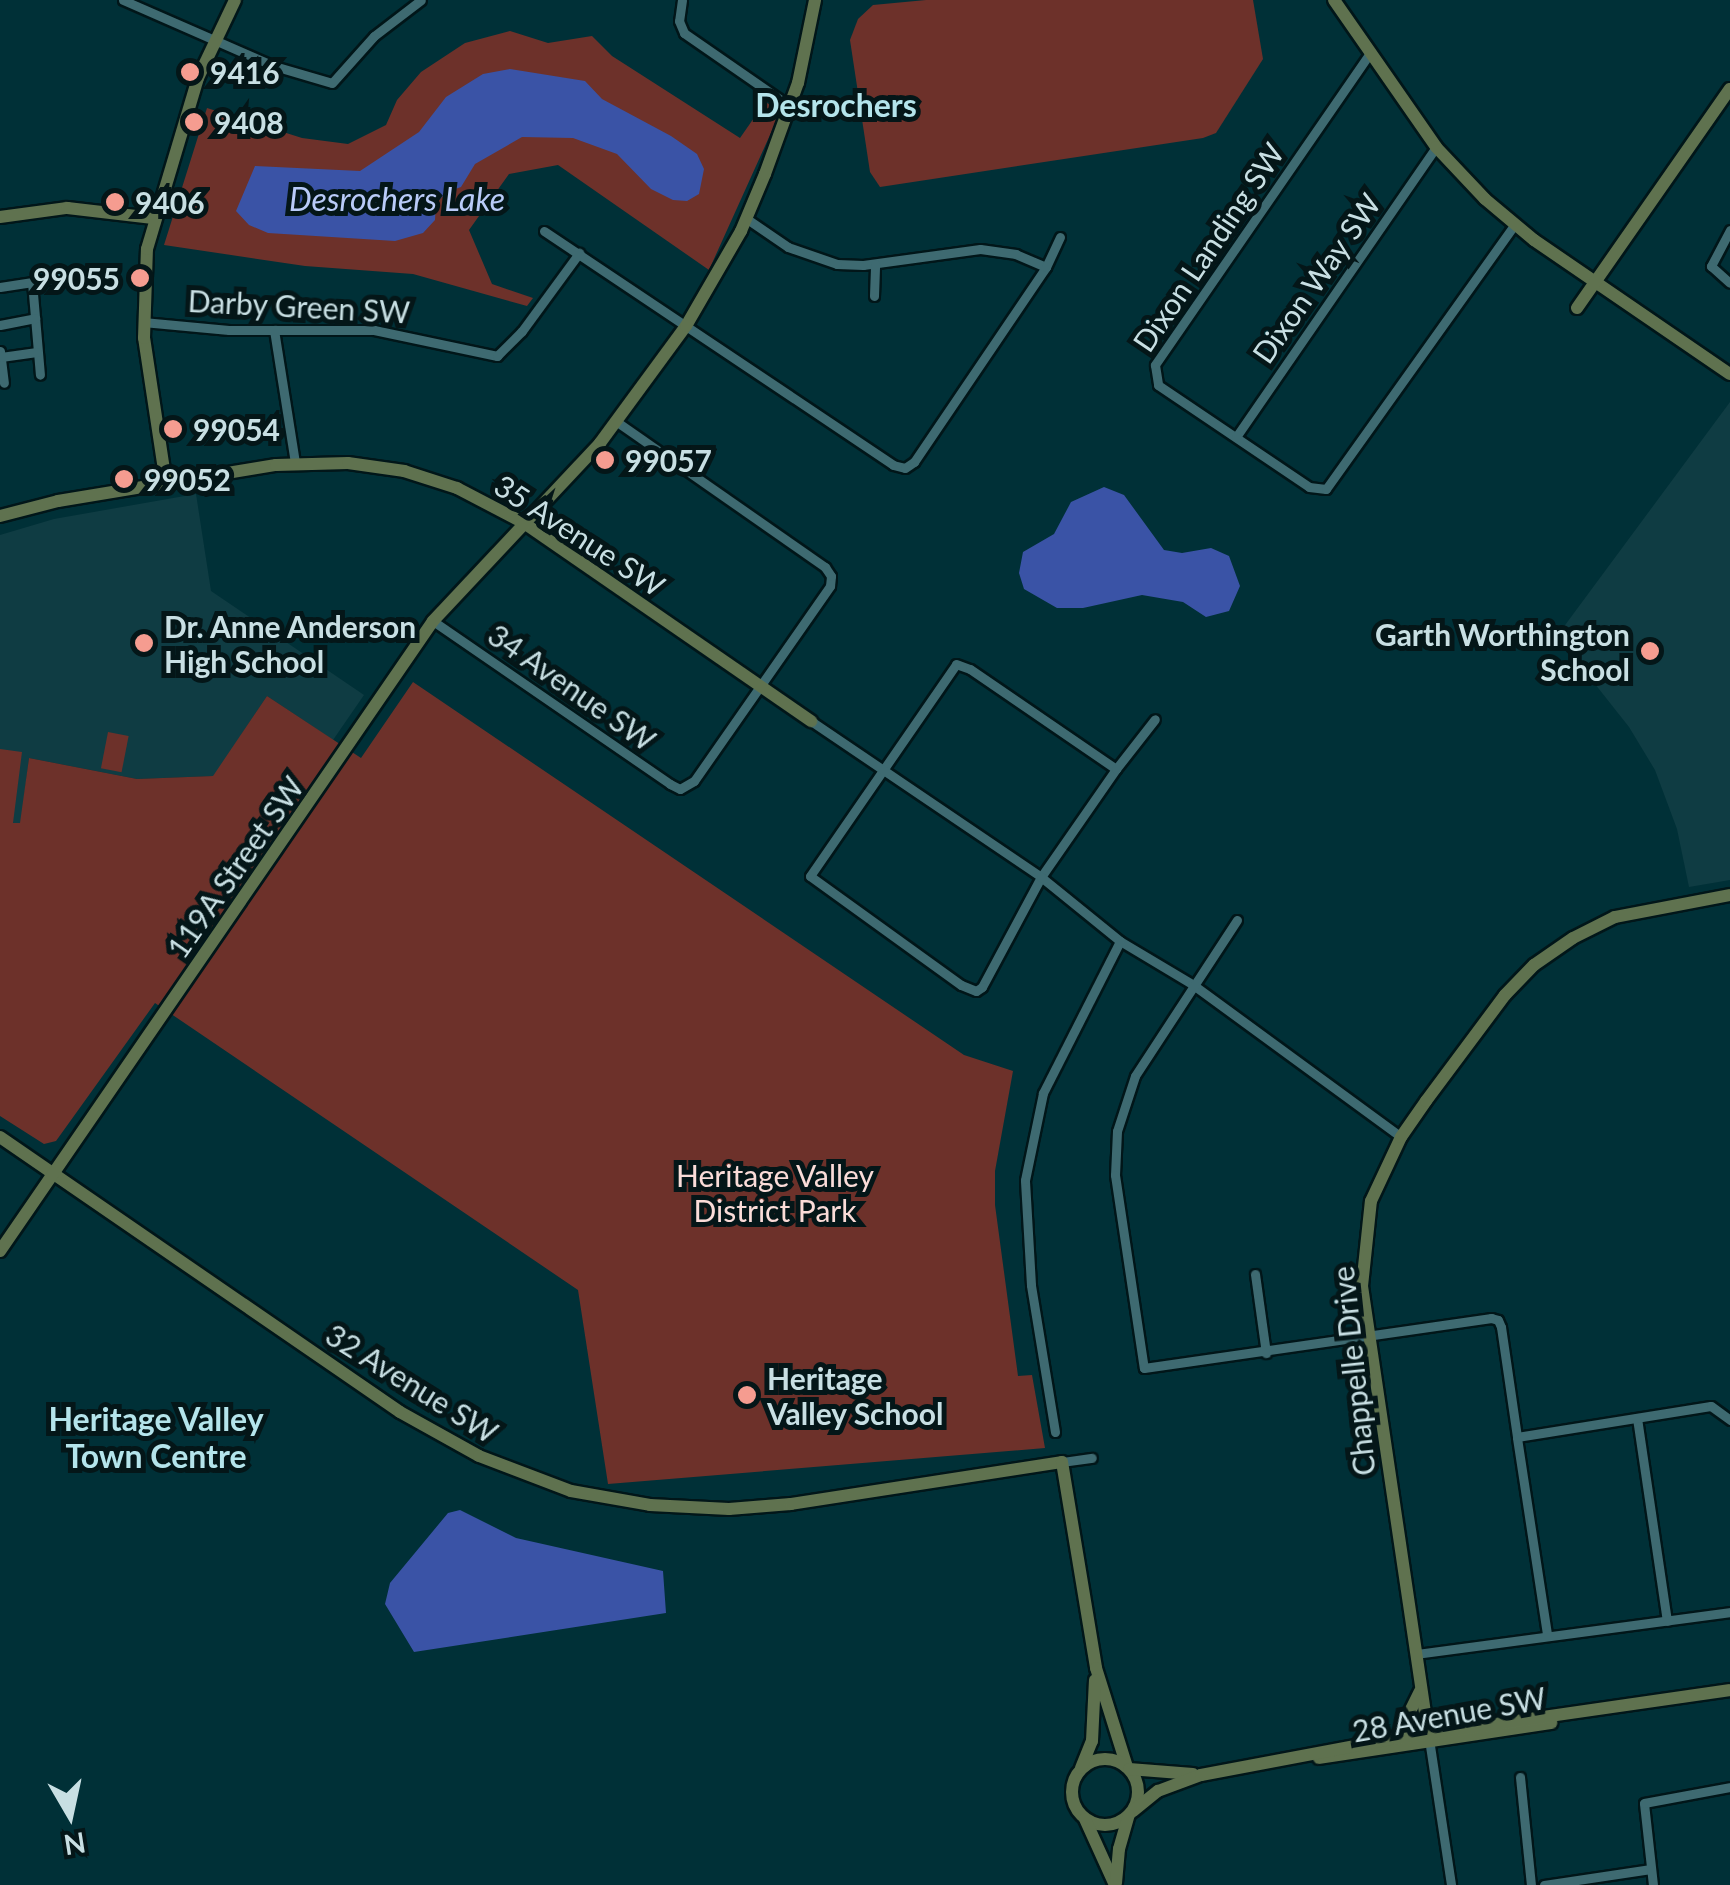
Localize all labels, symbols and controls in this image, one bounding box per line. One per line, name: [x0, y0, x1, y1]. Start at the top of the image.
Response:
place label: 9416: [210, 54, 280, 90]
marker: 9416: [179, 61, 201, 83]
district label: Desrochers: [755, 86, 917, 124]
place label: 9408: [214, 104, 284, 140]
marker: 9408: [183, 111, 205, 133]
street label: Dixon Landing SW: [1125, 136, 1291, 358]
water label: Desrochers Lake: [289, 180, 505, 218]
place label: 9406: [135, 184, 205, 220]
street label: Dixon Way SW: [1244, 186, 1388, 370]
marker: 9406: [104, 191, 126, 213]
place label: 99055: [33, 260, 120, 296]
marker: 99055: [129, 267, 151, 289]
street label: Darby Green SW: [187, 282, 411, 330]
place label: 99054: [193, 411, 280, 447]
marker: 99054: [162, 418, 184, 440]
place label: 99057: [625, 442, 712, 478]
marker: 99057: [594, 449, 616, 471]
place label: 99052: [144, 461, 231, 497]
street label: 35 Avenue SW: [488, 466, 672, 604]
marker: 99052: [113, 468, 135, 490]
place label: Dr. Anne Anderson High School: [164, 608, 418, 678]
street label: 34 Avenue SW: [481, 616, 663, 758]
place label: Garth Worthington School: [1375, 616, 1630, 686]
marker: Dr. Anne Anderson High School: [133, 632, 155, 654]
marker: Garth Worthington School: [1639, 640, 1661, 662]
street label: 119A Street SW: [159, 769, 311, 965]
park label: Heritage Valley District Park: [675, 1157, 875, 1228]
street label: Chappelle Drive: [1324, 1265, 1382, 1477]
street label: 32 Avenue SW: [319, 1316, 505, 1450]
place label: Heritage Valley School: [767, 1360, 944, 1430]
marker: Heritage Valley School: [736, 1384, 758, 1406]
district label: Heritage Valley Town Centre: [48, 1401, 264, 1476]
street label: 28 Avenue SW: [1349, 1679, 1549, 1749]
north arrow: [20, 1765, 120, 1865]
text: N: [61, 1826, 88, 1863]

